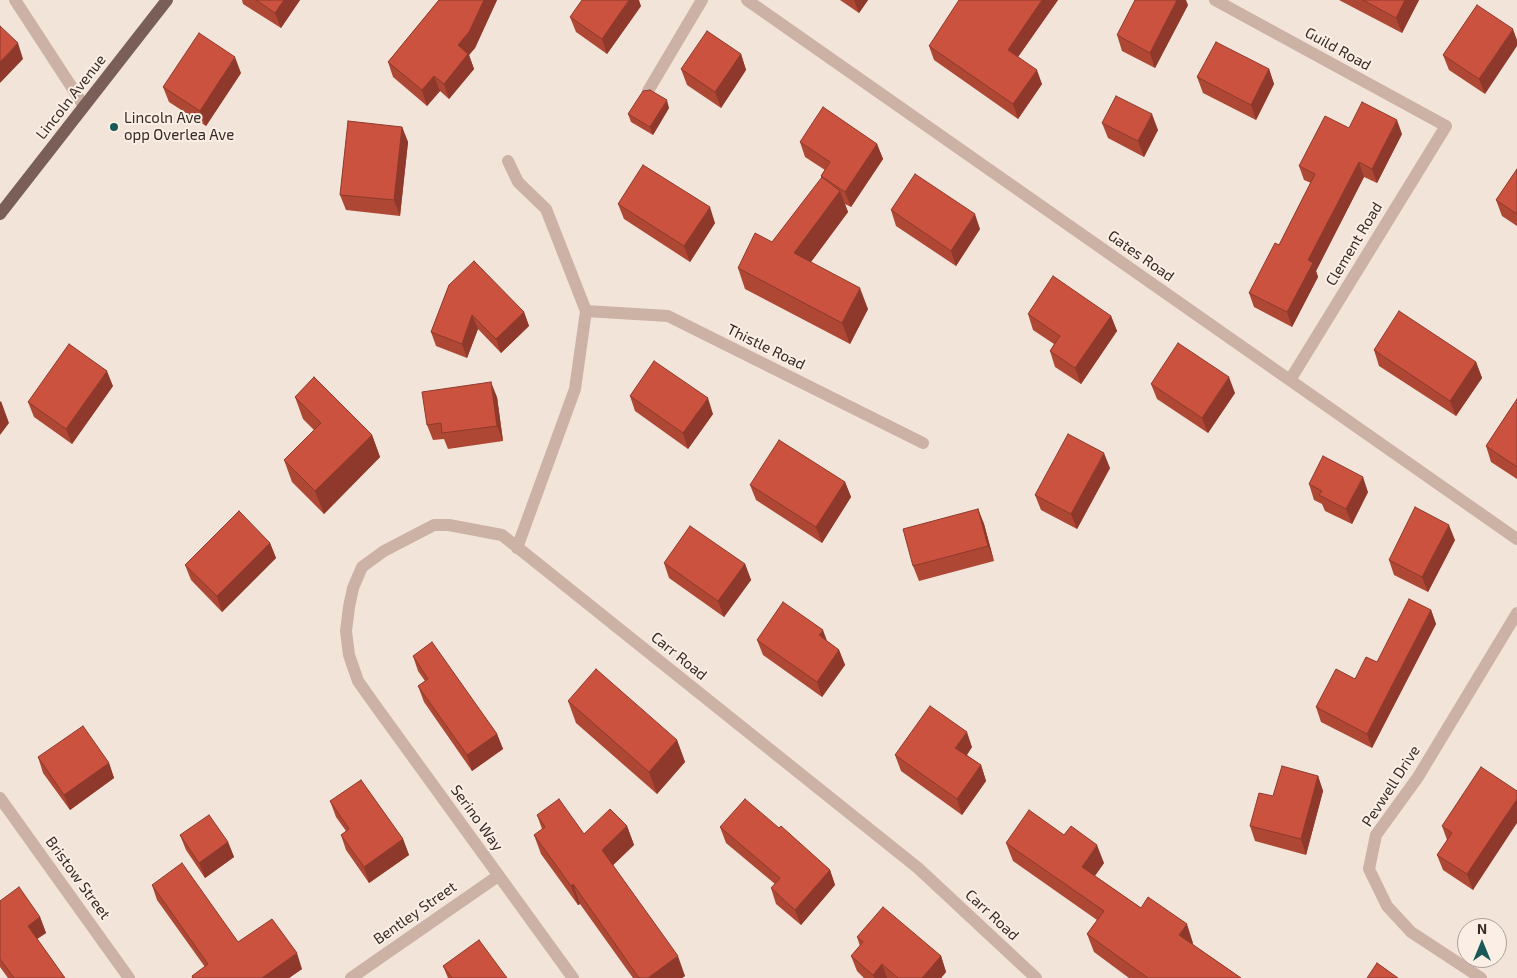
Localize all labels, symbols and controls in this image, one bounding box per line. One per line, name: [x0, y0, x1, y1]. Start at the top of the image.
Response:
street label: Guild Road: [1302, 24, 1374, 74]
street label: Lincoln Avenue: [32, 51, 110, 143]
place label: Lincoln Ave opp Overlea Ave: [124, 109, 234, 144]
marker: Lincoln Ave opp Overlea Ave: [108, 121, 120, 133]
street label: Clement Road: [1322, 199, 1386, 289]
street label: Gates Road: [1104, 227, 1178, 285]
street label: Thistle Road: [724, 320, 808, 374]
street label: Carr Road: [647, 628, 711, 684]
street label: Pevwell Drive: [1358, 742, 1424, 830]
street label: Serino Way: [447, 782, 507, 854]
street label: Bristow Street: [42, 833, 114, 923]
street label: Bentley Street: [370, 878, 460, 948]
street label: Carr Road: [961, 886, 1023, 944]
north arrow: [1457, 918, 1507, 968]
text: N: [1477, 920, 1487, 937]

